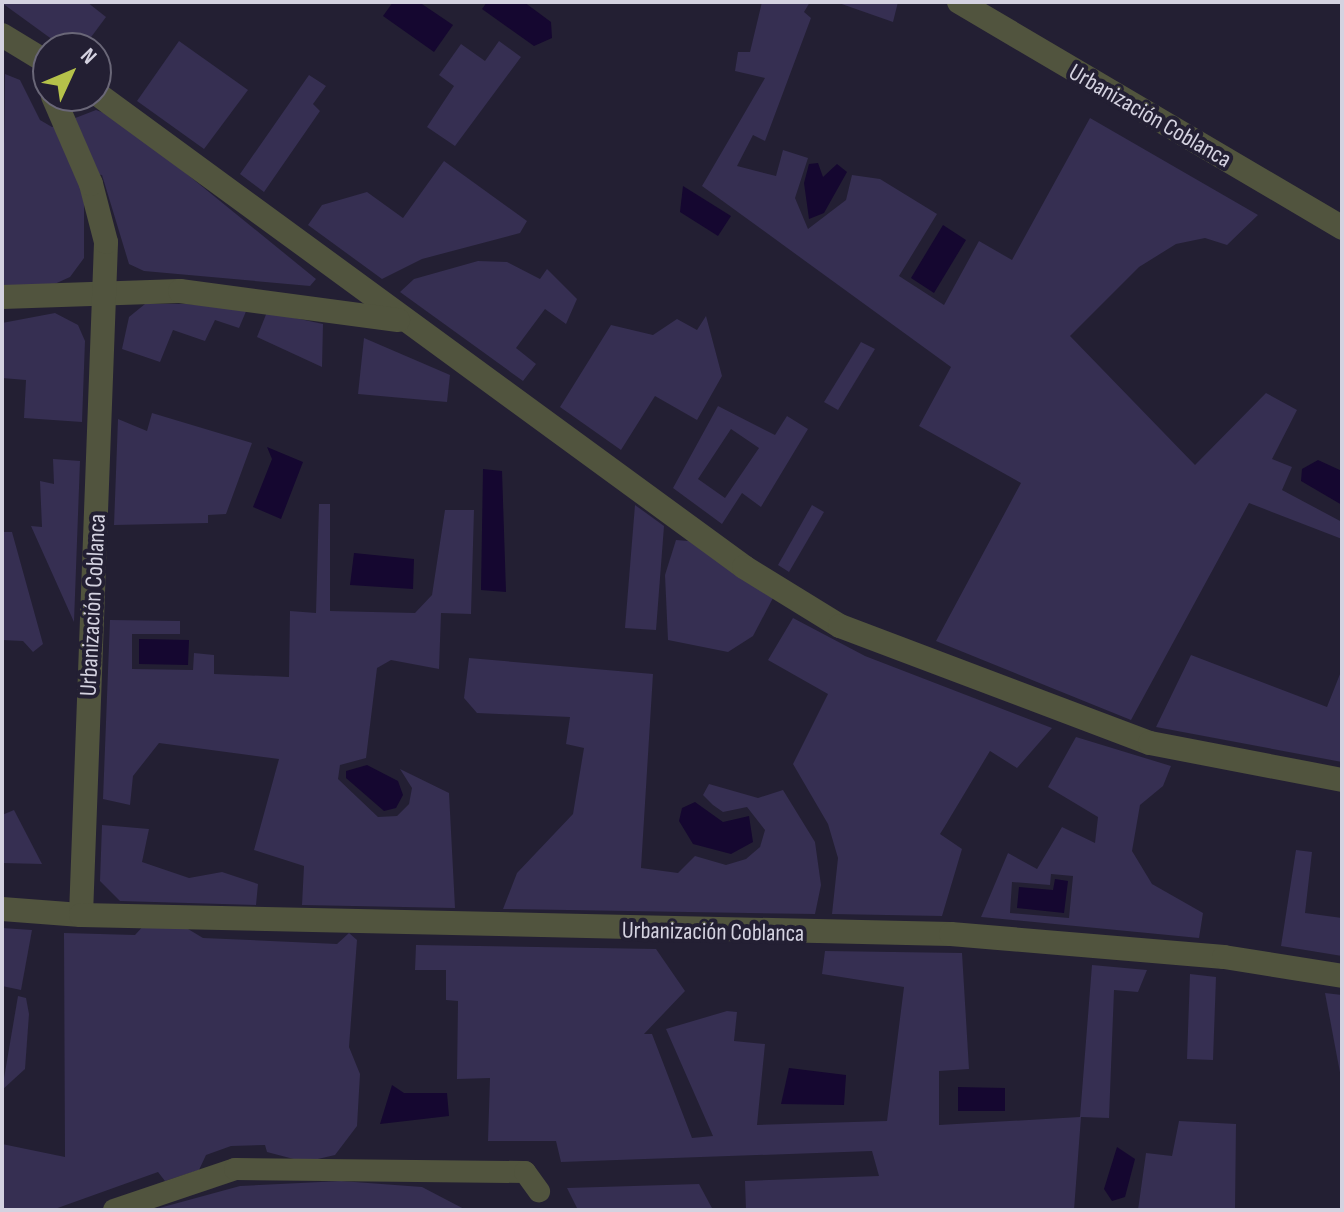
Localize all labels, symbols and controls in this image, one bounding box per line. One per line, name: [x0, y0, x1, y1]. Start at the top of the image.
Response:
north arrow: [32, 32, 112, 112]
text: N: [74, 43, 102, 70]
street label: Urbanización Coblanca: [1064, 58, 1236, 174]
street label: Urbanización Coblanca: [74, 513, 112, 697]
street label: Urbanización Coblanca: [622, 916, 804, 948]

